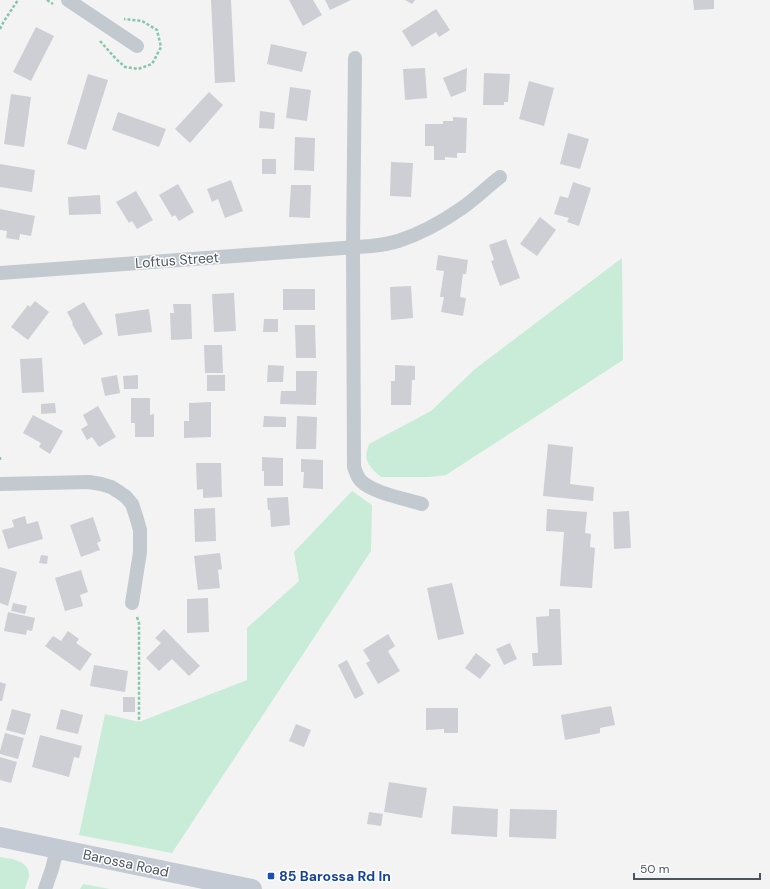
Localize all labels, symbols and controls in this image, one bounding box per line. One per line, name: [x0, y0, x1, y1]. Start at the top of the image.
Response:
street label: Loftus Street: [134, 248, 220, 272]
street label: Barossa Road: [81, 845, 171, 881]
scale bar: [634, 855, 760, 881]
text: 50 m: [640, 861, 669, 877]
place label: 85 Barossa Rd In: [279, 867, 391, 885]
marker: 85 Barossa Rd In: [266, 871, 276, 881]

